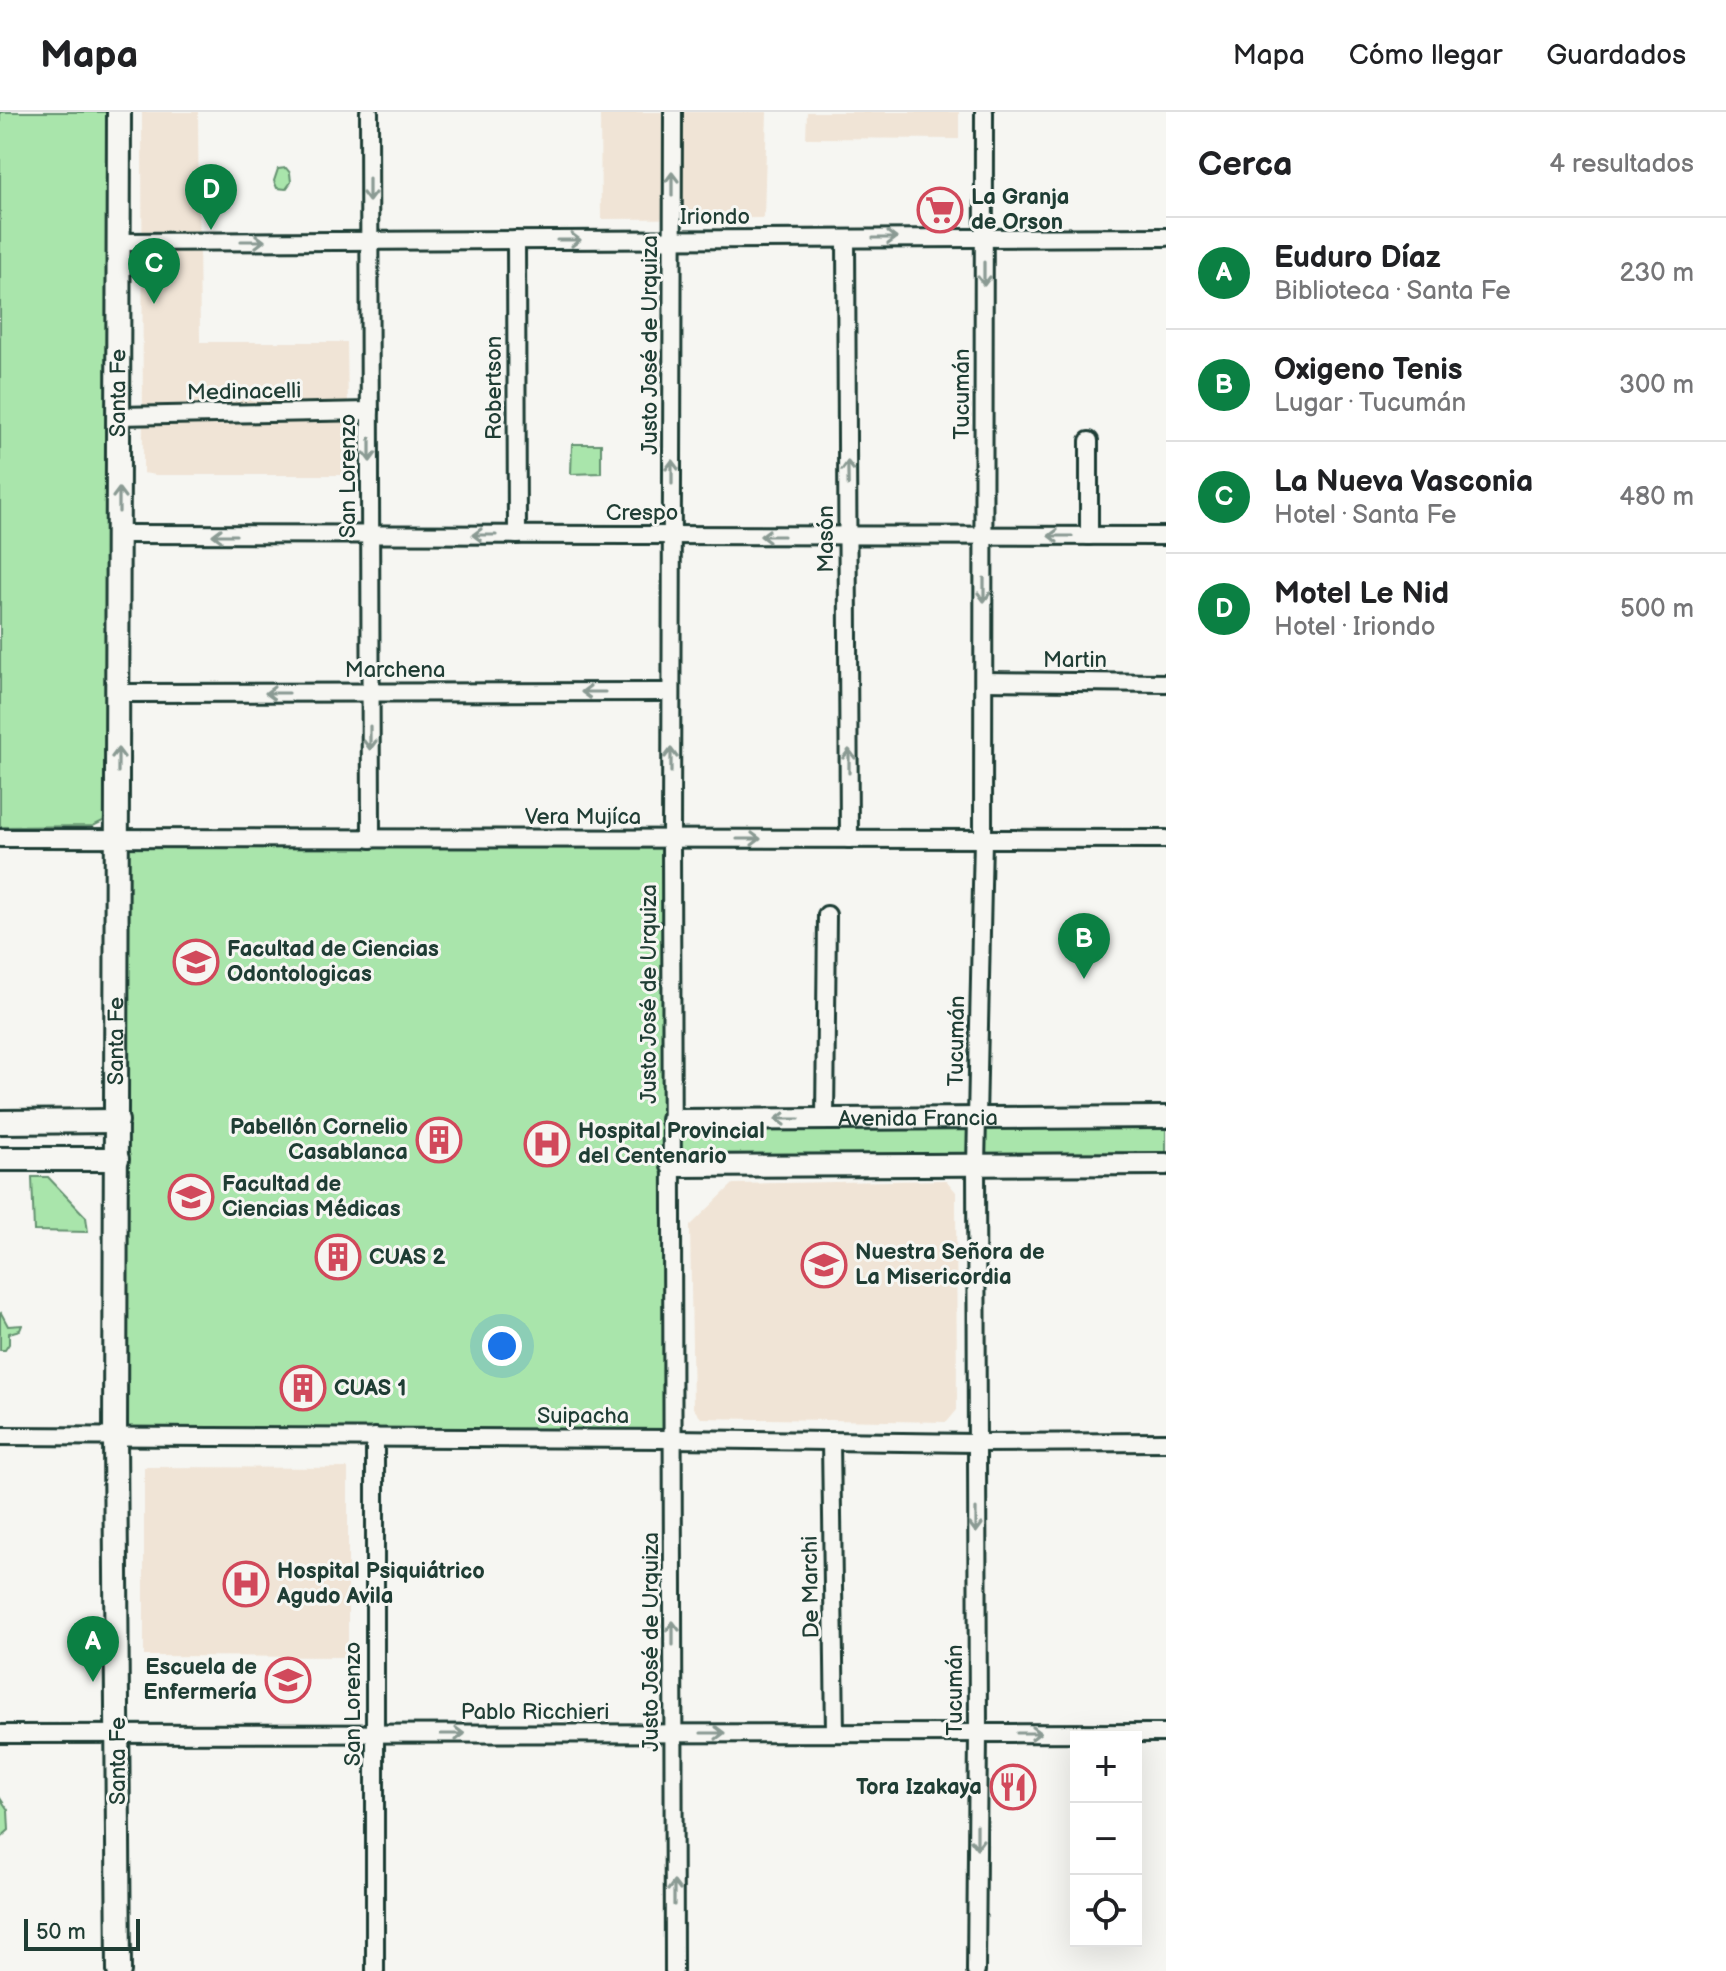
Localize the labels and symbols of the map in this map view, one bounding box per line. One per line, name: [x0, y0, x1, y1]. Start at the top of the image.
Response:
pin: D: [185, 164, 237, 230]
one-way arrow: [664, 171, 680, 198]
one-way arrow: [361, 176, 377, 203]
place label: La Granja de Orson: [971, 184, 1070, 236]
supermarket icon: La Granja de Orson: [916, 186, 964, 234]
street label: Iriondo: [680, 204, 750, 231]
one-way arrow: [871, 230, 898, 246]
one-way arrow: [555, 232, 582, 248]
one-way arrow: [239, 233, 266, 249]
street label: Justo José de Urquiza: [637, 235, 664, 455]
pin: C: [128, 238, 180, 304]
one-way arrow: [976, 260, 992, 287]
street label: Robertson: [481, 336, 508, 440]
street label: Santa Fe: [105, 349, 132, 437]
street label: Tucumán: [949, 349, 976, 439]
street label: Medinacelli: [187, 378, 301, 406]
street label: San Lorenzo: [335, 414, 362, 538]
one-way arrow: [362, 436, 378, 463]
one-way arrow: [664, 459, 680, 486]
one-way arrow: [840, 460, 856, 487]
one-way arrow: [111, 487, 127, 514]
street label: Crespo: [606, 500, 678, 527]
street label: Masón: [813, 505, 840, 573]
one-way arrow: [211, 527, 238, 543]
one-way arrow: [471, 527, 498, 543]
one-way arrow: [759, 528, 786, 544]
one-way arrow: [1047, 528, 1074, 544]
one-way arrow: [976, 576, 992, 603]
street label: Martin: [1043, 647, 1107, 674]
street label: Marchena: [345, 657, 445, 684]
one-way arrow: [580, 684, 607, 700]
one-way arrow: [264, 685, 291, 701]
one-way arrow: [362, 724, 378, 751]
one-way arrow: [110, 747, 126, 774]
one-way arrow: [663, 747, 679, 774]
one-way arrow: [841, 748, 857, 775]
street label: Vera Mujíca: [525, 804, 641, 831]
one-way arrow: [735, 831, 762, 847]
street label: Justo José de Urquiza: [636, 884, 663, 1104]
pin: B: [1058, 913, 1110, 979]
place label: Facultad de Ciencias Odontologicas: [227, 936, 439, 988]
school or university icon: Facultad de Ciencias Odontologicas: [172, 938, 220, 986]
street label: Tucumán: [943, 995, 971, 1087]
street label: Santa Fe: [103, 997, 130, 1085]
street label: Avenida Francia: [838, 1105, 998, 1132]
one-way arrow: [774, 1111, 801, 1127]
place label: Pabellón Cornelio Casablanca: [230, 1114, 408, 1166]
building icon: Pabellón Cornelio Casablanca: [415, 1116, 463, 1164]
place label: Hospital Provincial del Centenario: [578, 1118, 765, 1170]
hospital icon: Hospital Provincial del Centenario: [523, 1120, 571, 1168]
place label: Facultad de Ciencias Médicas: [222, 1171, 401, 1223]
school or university icon: Facultad de Ciencias Médicas: [167, 1173, 215, 1221]
building icon: CUAS 2: [314, 1233, 362, 1281]
place label: Nuestra Señora de La Misericordia: [855, 1239, 1045, 1291]
school or university icon: Nuestra Señora de La Misericordia: [800, 1241, 848, 1289]
place label: CUAS 2: [369, 1244, 445, 1271]
your location: [482, 1326, 522, 1366]
building icon: CUAS 1: [279, 1364, 327, 1412]
place label: CUAS 1: [334, 1375, 406, 1402]
street label: Suipacha: [537, 1403, 629, 1430]
one-way arrow: [969, 1507, 984, 1534]
street label: Justo José de Urquiza: [638, 1532, 665, 1752]
street label: De Marchi: [797, 1535, 825, 1639]
place label: Hospital Psiquiátrico Agudo Avila: [276, 1558, 485, 1610]
hospital icon: Hospital Psiquiátrico Agudo Avila: [222, 1560, 270, 1608]
pin: A: [67, 1616, 119, 1682]
one-way arrow: [665, 1620, 681, 1647]
street label: San Lorenzo: [340, 1642, 367, 1766]
street label: Tucumán: [942, 1645, 969, 1735]
place label: Escuela de Enfermería: [143, 1654, 257, 1706]
school or university icon: Escuela de Enfermería: [264, 1656, 312, 1704]
street label: Pablo Ricchieri: [461, 1699, 609, 1726]
street label: Santa Fe: [105, 1717, 132, 1805]
one-way arrow: [699, 1725, 726, 1741]
one-way arrow: [1015, 1725, 1042, 1741]
one-way arrow: [439, 1726, 466, 1742]
restaurant icon: Tora Izakaya: [989, 1763, 1037, 1811]
place label: Tora Izakaya: [856, 1774, 982, 1801]
one-way arrow: [969, 1823, 985, 1850]
one-way arrow: [666, 1880, 682, 1907]
scale bar: [24, 1915, 140, 1951]

